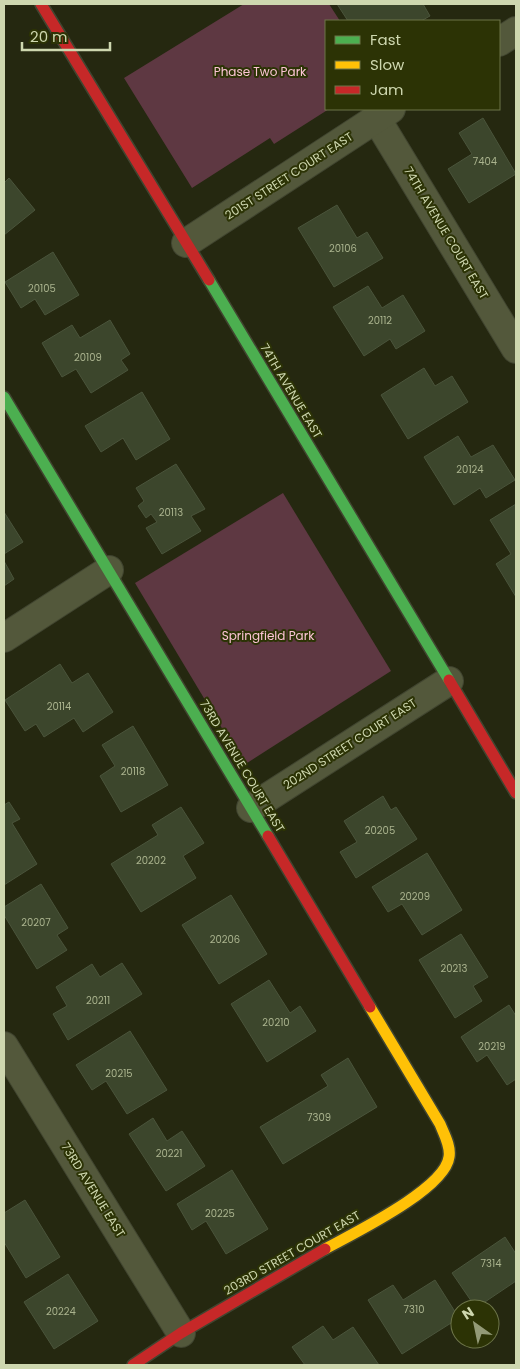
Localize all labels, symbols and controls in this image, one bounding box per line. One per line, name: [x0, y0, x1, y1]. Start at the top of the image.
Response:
scale bar: [22, 20, 110, 52]
legend: [325, 20, 500, 110]
text: 20 m: [30, 26, 68, 47]
text: Fast: [370, 29, 401, 50]
text: Slow: [370, 54, 405, 75]
park label: Phase Two Park: [214, 63, 307, 80]
text: Jam: [370, 79, 404, 100]
street label: 201ST STREET COURT EAST: [221, 127, 356, 223]
house number: 7404: [473, 154, 497, 169]
street label: 74TH AVENUE COURT EAST: [400, 163, 493, 303]
house number: 20106: [329, 241, 357, 256]
house number: 20105: [28, 281, 56, 296]
house number: 20112: [368, 313, 392, 328]
street label: 74TH AVENUE EAST: [256, 340, 327, 442]
house number: 20109: [74, 350, 102, 365]
house number: 20124: [456, 462, 484, 477]
house number: 20113: [159, 505, 183, 520]
park label: Springfield Park: [222, 627, 315, 644]
street label: 202ND STREET COURT EAST: [280, 694, 420, 793]
street label: 73RD AVENUE COURT EAST: [196, 696, 289, 836]
house number: 20114: [47, 699, 71, 714]
house number: 20118: [121, 764, 145, 779]
house number: 20205: [365, 823, 395, 838]
house number: 20202: [136, 853, 166, 868]
house number: 20209: [400, 889, 430, 904]
house number: 20207: [21, 915, 51, 930]
house number: 20206: [210, 932, 240, 947]
house number: 20213: [441, 961, 468, 976]
house number: 20211: [86, 993, 110, 1008]
house number: 20210: [262, 1015, 290, 1030]
house number: 20219: [478, 1039, 506, 1054]
house number: 20215: [105, 1066, 133, 1081]
house number: 7309: [307, 1110, 331, 1125]
street label: 73RD AVENUE EAST: [57, 1139, 130, 1241]
house number: 20221: [156, 1146, 182, 1161]
house number: 20225: [205, 1206, 235, 1221]
street label: 203RD STREET COURT EAST: [220, 1206, 364, 1299]
house number: 7314: [481, 1256, 501, 1271]
north arrow: [450, 1299, 500, 1349]
house number: 7310: [404, 1302, 424, 1317]
text: N: [458, 1302, 478, 1324]
house number: 20224: [46, 1304, 76, 1319]

